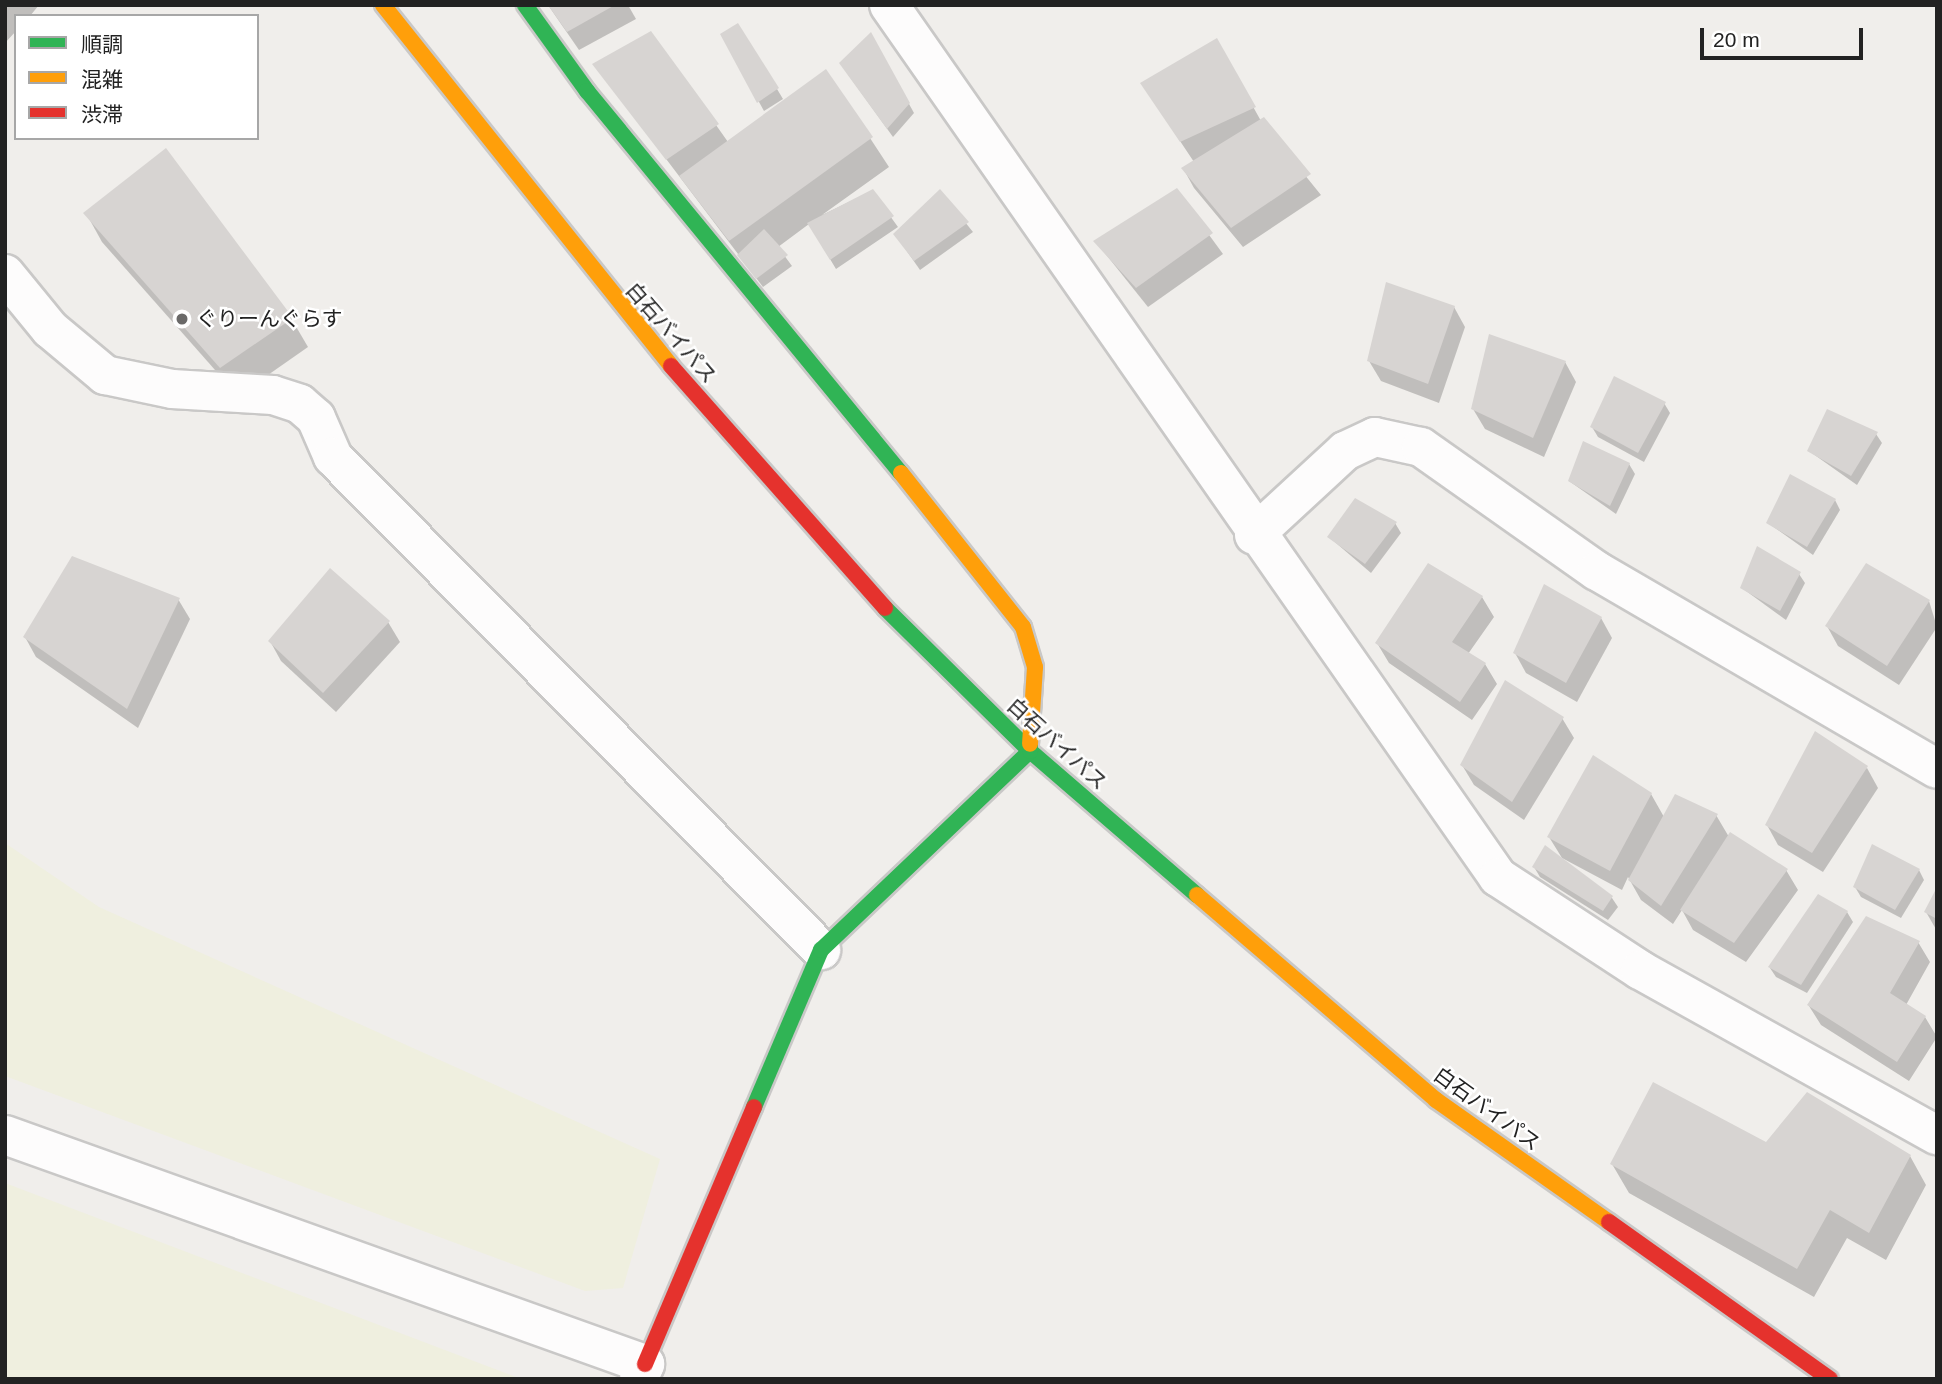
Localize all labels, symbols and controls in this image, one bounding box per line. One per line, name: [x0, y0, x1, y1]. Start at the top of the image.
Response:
legend: [14, 14, 259, 140]
scale bar: [1704, 14, 1867, 58]
text: 20 m: [1713, 28, 1760, 51]
text: 順調: [81, 33, 123, 56]
text: 混雑: [81, 68, 123, 91]
text: 渋滞: [81, 103, 123, 126]
street label: 白石バイパス: [620, 277, 722, 389]
place label: ぐりーんぐらす: [196, 306, 343, 332]
marker: ぐりーんぐらす: [174, 311, 190, 327]
street label: 白石バイパス: [1002, 692, 1112, 796]
street label: 白石バイパス: [1429, 1062, 1545, 1156]

